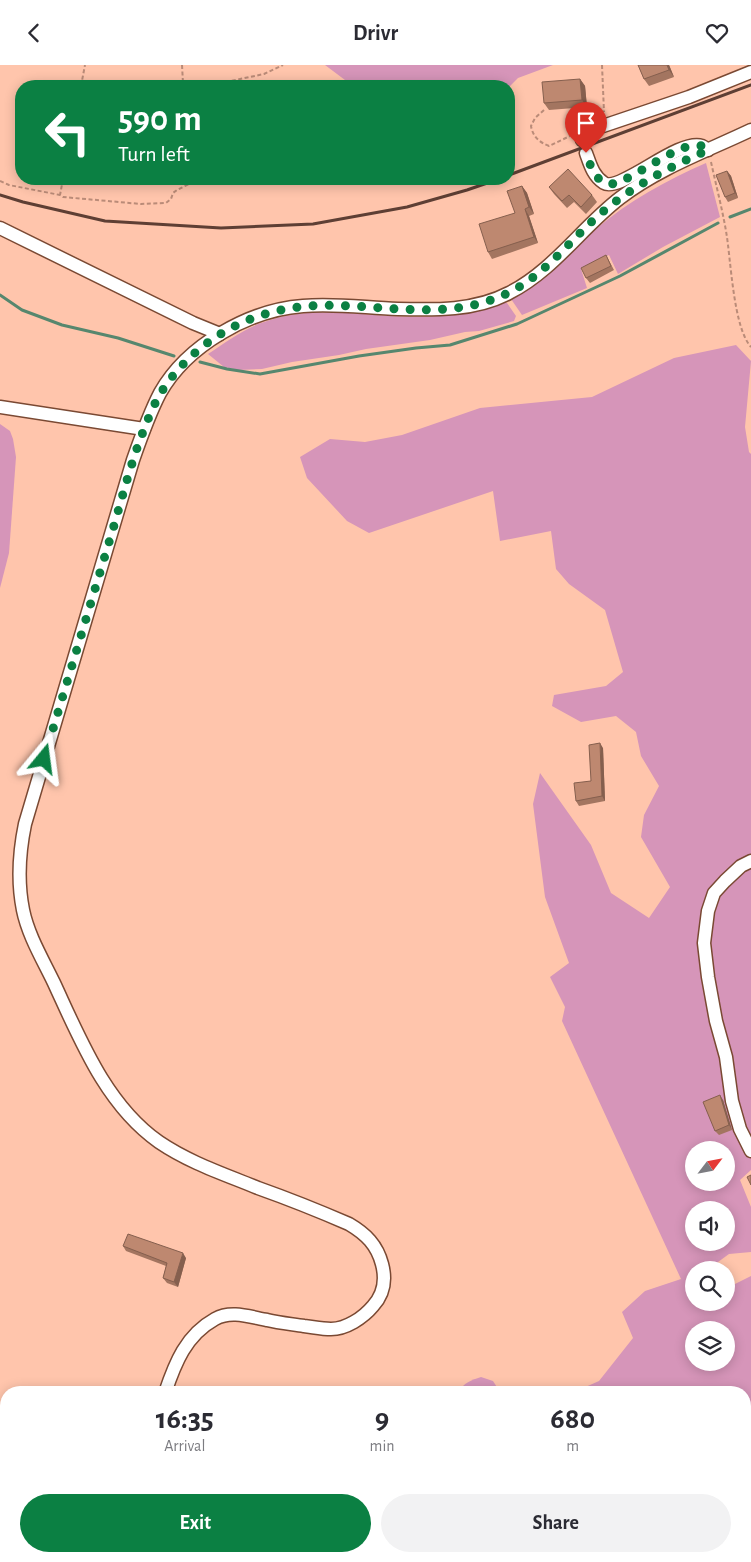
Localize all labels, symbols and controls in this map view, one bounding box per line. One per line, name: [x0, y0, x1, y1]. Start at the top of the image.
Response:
icon: back: [20, 19, 48, 47]
icon: heart: [703, 19, 731, 47]
text: Drivr: [353, 22, 398, 44]
icon: left: [35, 100, 100, 165]
text: 590 m: [118, 102, 202, 137]
pin: [565, 102, 607, 153]
icon: arrive: [572, 109, 600, 137]
text: Turn left: [118, 143, 190, 165]
position arrow: [17, 732, 69, 784]
north arrow: [685, 1141, 735, 1191]
map controls: [685, 1141, 735, 1371]
button: sound: [685, 1201, 735, 1251]
button: search: [685, 1261, 735, 1311]
button: layers: [685, 1321, 735, 1371]
text: 16:35: [156, 1404, 214, 1434]
text: 9: [375, 1404, 389, 1434]
text: 680: [550, 1404, 595, 1434]
text: Arrival: [164, 1438, 205, 1454]
text: min: [370, 1438, 395, 1454]
text: m: [566, 1438, 579, 1454]
button: Exit: [20, 1494, 371, 1552]
button: Share: [381, 1494, 731, 1552]

